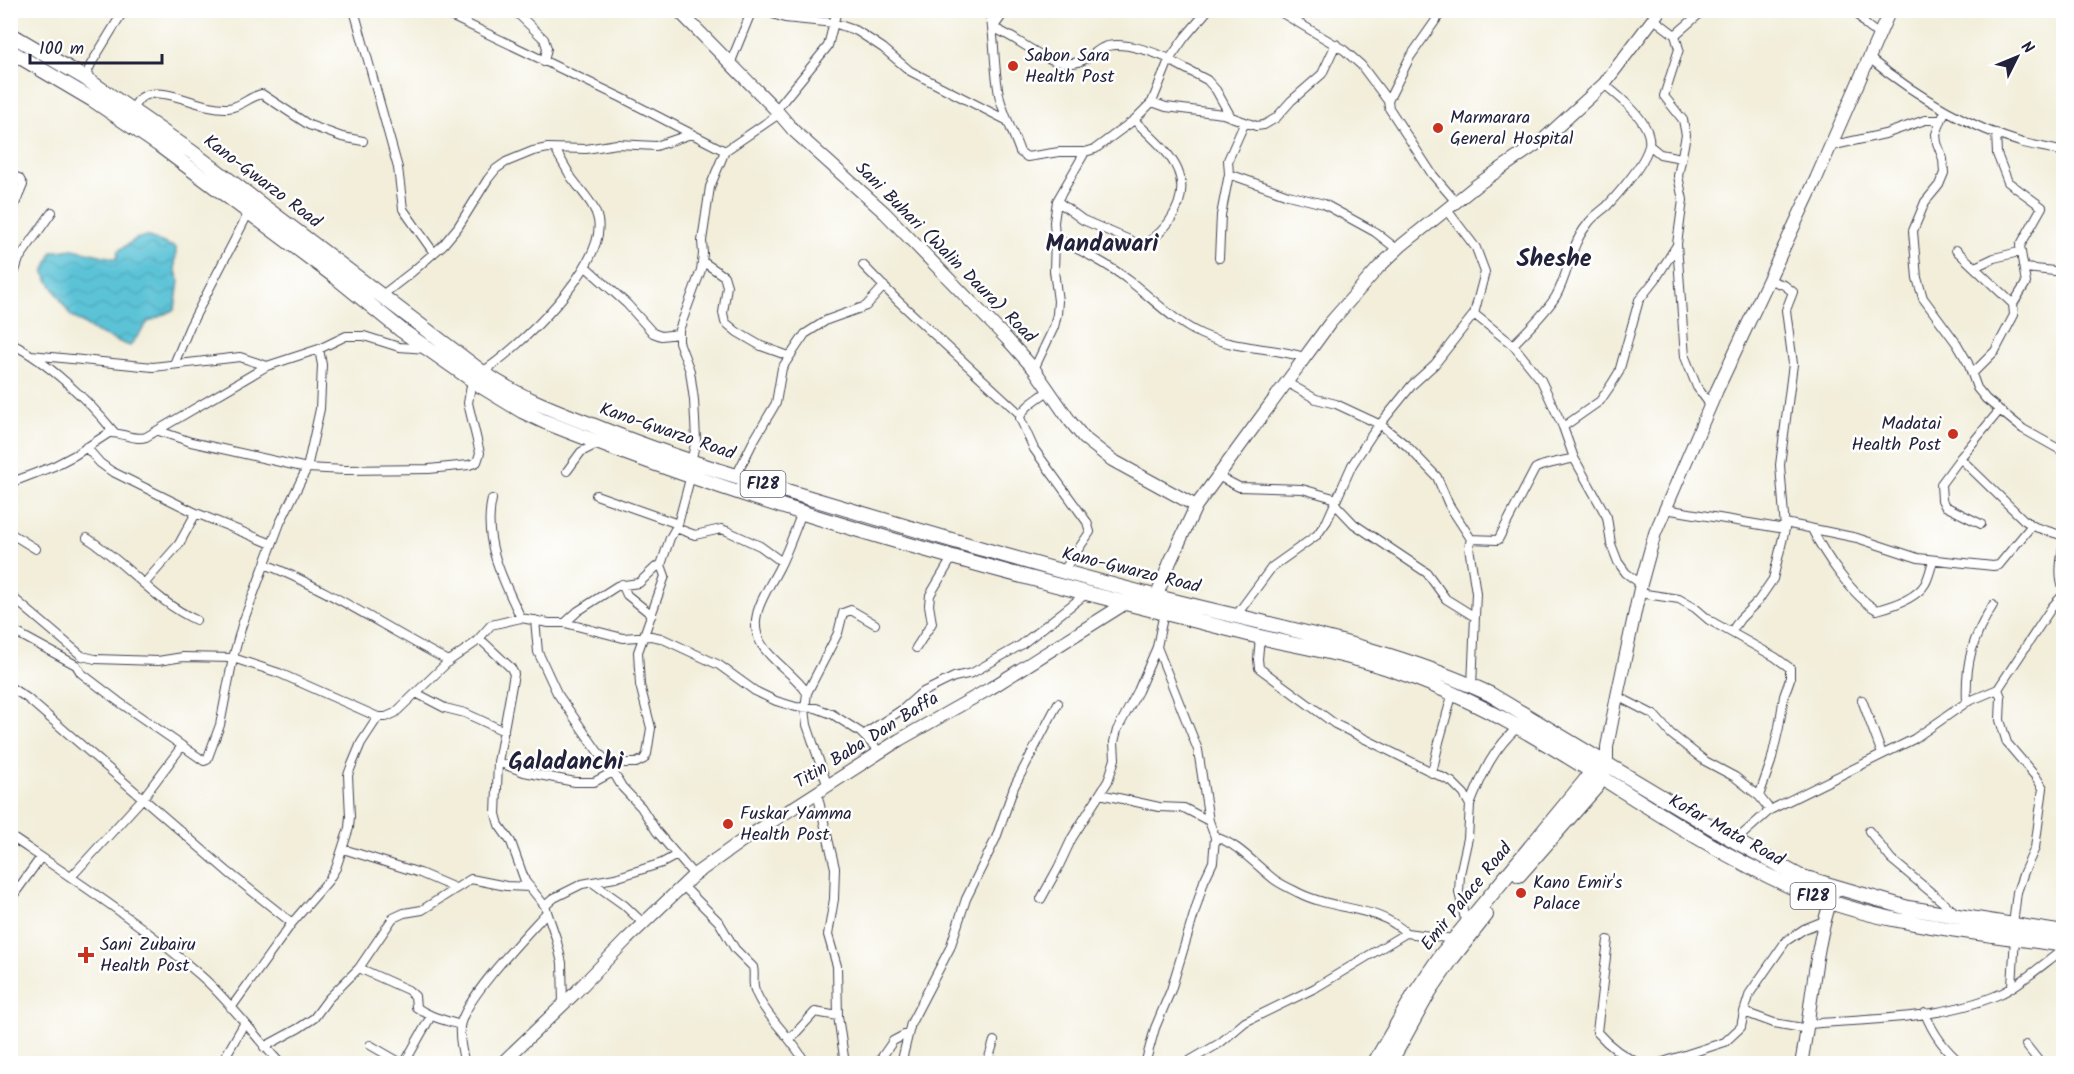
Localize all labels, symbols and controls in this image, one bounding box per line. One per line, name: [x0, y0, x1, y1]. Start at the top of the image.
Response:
scale bar: [30, 27, 162, 65]
north arrow: [1987, 27, 2047, 87]
text: 100 m: [39, 35, 84, 64]
text: N: [2014, 36, 2039, 60]
place label: Sabon Sara Health Post: [1025, 42, 1115, 92]
marker: Sabon Sara Health Post: [1006, 59, 1020, 73]
place label: Marmarara General Hospital: [1450, 104, 1574, 154]
marker: Marmarara General Hospital: [1431, 121, 1445, 135]
street label: Kano-Gwarzo Road: [197, 128, 328, 237]
street label: Sani Buhari (Walin Daura) Road: [847, 155, 1043, 351]
district label: Mandawari: [1045, 225, 1159, 264]
district label: Sheshe: [1517, 240, 1592, 279]
street label: Kano-Gwarzo Road: [595, 395, 740, 469]
place label: Madatai Health Post: [1852, 410, 1942, 460]
marker: Madatai Health Post: [1946, 427, 1960, 441]
road number: F128: [740, 471, 786, 497]
street label: Kano-Gwarzo Road: [1059, 540, 1204, 602]
street label: Titin Baba Dan Baffa: [789, 685, 945, 797]
district label: Galadanchi: [508, 743, 624, 782]
street label: Kofar Mata Road: [1663, 787, 1790, 875]
place label: Fuskar Yamma Health Post: [740, 800, 852, 850]
marker: Fuskar Yamma Health Post: [721, 817, 735, 831]
street label: Emir Palace Road: [1414, 835, 1521, 958]
place label: Kano Emir's Palace: [1533, 869, 1623, 919]
road number: F128: [1790, 883, 1836, 909]
marker: Kano Emir's Palace: [1514, 886, 1528, 900]
place label: Sani Zubairu Health Post: [100, 931, 196, 981]
marker: Sani Zubairu Health Post: [77, 946, 95, 964]

